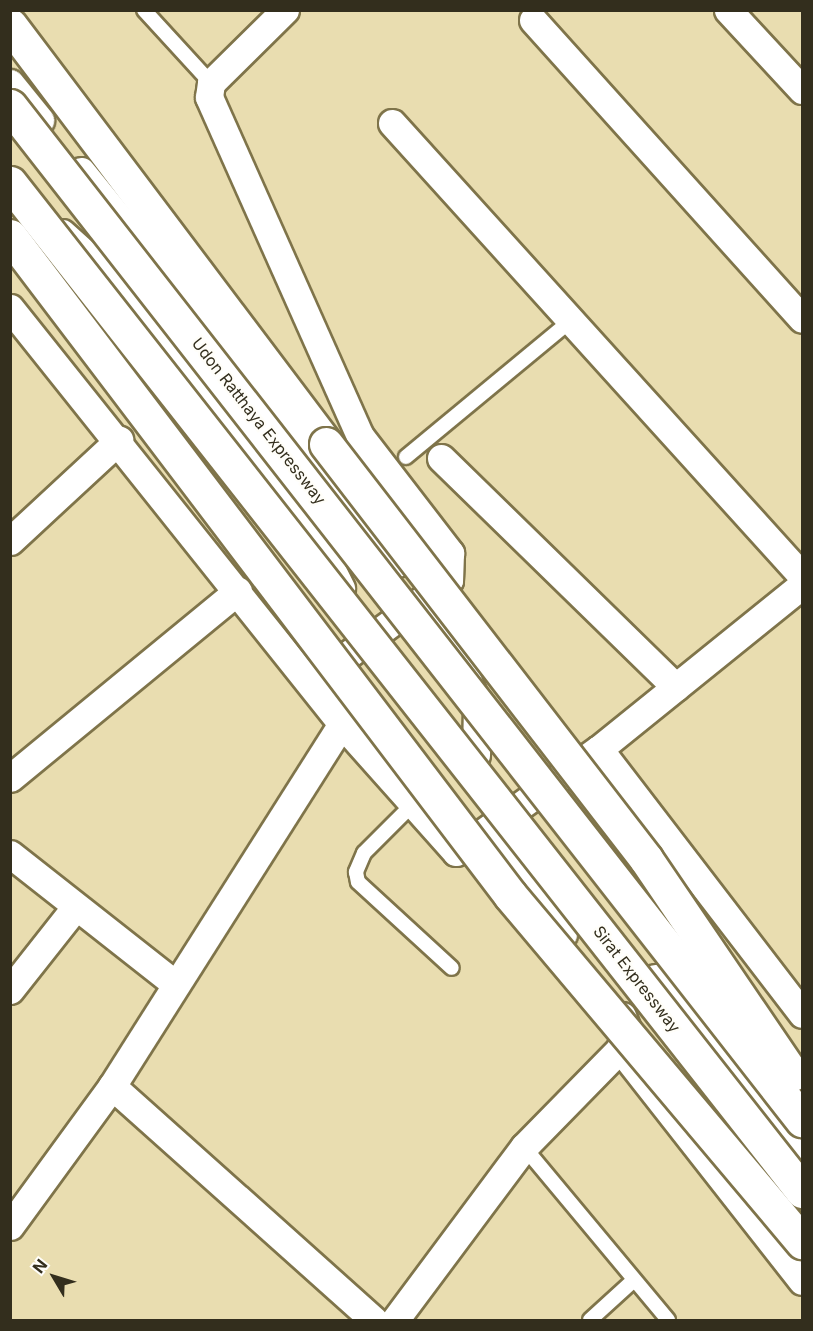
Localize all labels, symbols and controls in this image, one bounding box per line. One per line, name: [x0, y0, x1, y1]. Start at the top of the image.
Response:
street label: Udon Ratthaya Expressway: [188, 334, 330, 508]
street label: Sirat Expressway: [589, 922, 685, 1036]
north arrow: [24, 1247, 84, 1307]
text: N: [28, 1255, 51, 1277]

